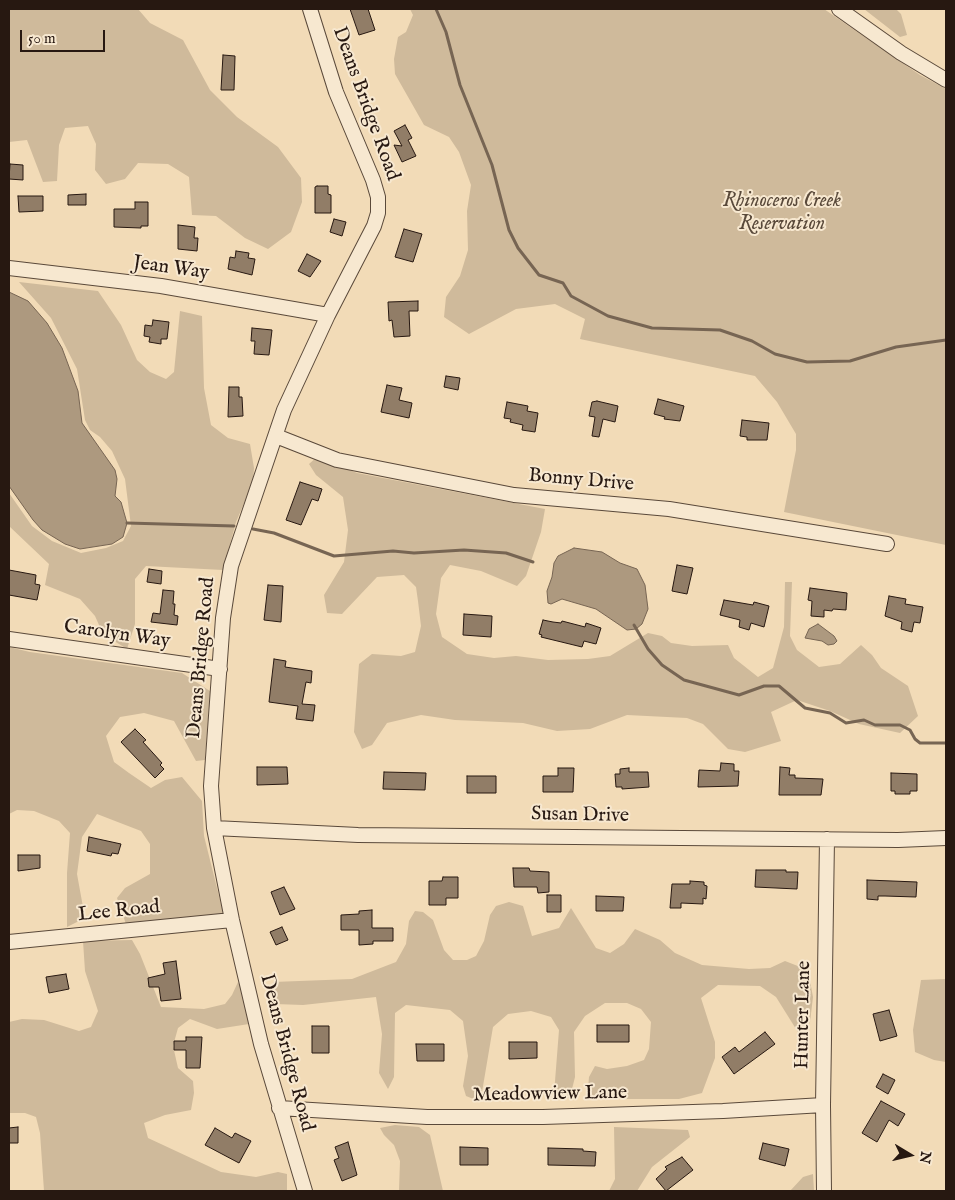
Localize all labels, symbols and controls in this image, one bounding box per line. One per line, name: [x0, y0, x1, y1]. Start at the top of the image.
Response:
scale bar: [22, 20, 108, 52]
street label: Deans Bridge Road: [326, 24, 404, 184]
text: 50 m: [28, 29, 56, 48]
park label: Rhinoceros Creek Reservation: [723, 190, 841, 237]
street label: Jean Way: [131, 252, 211, 286]
street label: Bonny Drive: [527, 464, 635, 498]
street label: Deans Bridge Road: [183, 576, 221, 740]
street label: Carolyn Way: [62, 616, 172, 654]
street label: Susan Drive: [531, 803, 629, 829]
street label: Lee Road: [77, 896, 161, 928]
street label: Hunter Lane: [791, 961, 817, 1069]
street label: Deans Bridge Road: [253, 972, 319, 1134]
street label: Meadowview Lane: [473, 1082, 627, 1108]
north arrow: [885, 1130, 935, 1180]
text: N: [915, 1150, 935, 1165]

